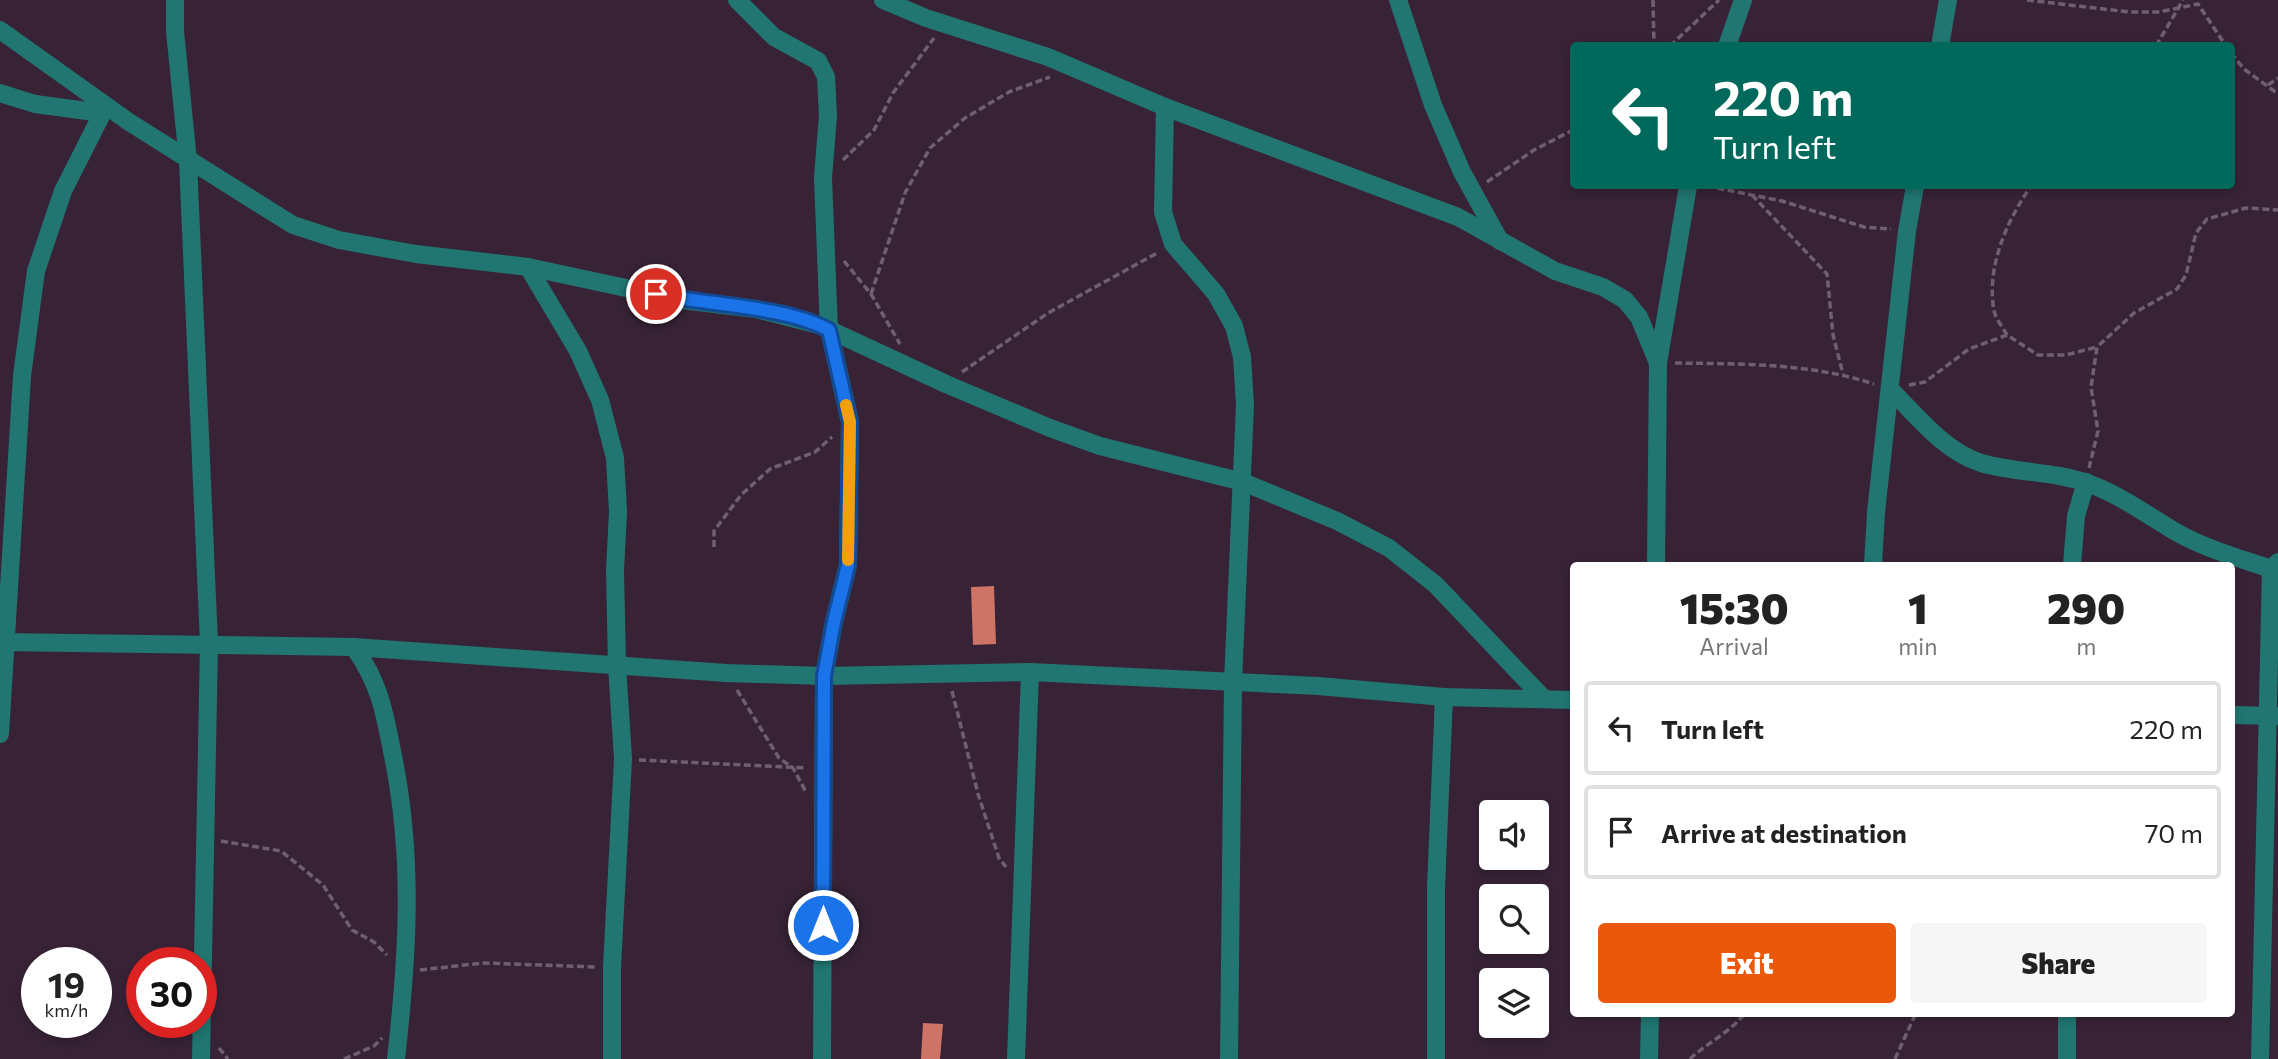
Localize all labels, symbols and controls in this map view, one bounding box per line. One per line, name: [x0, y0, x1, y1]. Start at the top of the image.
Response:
text: 220 m: [1713, 66, 1853, 126]
icon: left: [1598, 70, 1689, 161]
text: Turn left: [1713, 126, 1837, 166]
pin: [626, 264, 686, 324]
icon: arrive: [637, 275, 675, 313]
text: 15:30: [1680, 581, 1789, 633]
text: 1: [1908, 581, 1928, 633]
text: 290: [2047, 581, 2125, 633]
text: Arrival: [1699, 632, 1769, 660]
text: min: [1898, 632, 1937, 660]
text: m: [2076, 632, 2096, 660]
icon: left: [1602, 709, 1640, 747]
text: Turn left: [1661, 713, 1764, 744]
text: 220 m: [2130, 713, 2203, 744]
map controls: [1479, 800, 1549, 1038]
button: sound: [1479, 800, 1549, 870]
icon: arrive: [1602, 813, 1640, 851]
text: Arrive at destination: [1661, 817, 1907, 848]
text: 70 m: [2145, 817, 2203, 848]
button: search: [1479, 884, 1549, 954]
position arrow: [786, 888, 860, 962]
button: Exit: [1598, 923, 1896, 1003]
button: Share: [1910, 923, 2207, 1003]
speed limit sign: 30: [126, 947, 217, 1038]
text: 19: [48, 962, 85, 1005]
button: layers: [1479, 968, 1549, 1038]
text: km/h: [45, 999, 88, 1021]

